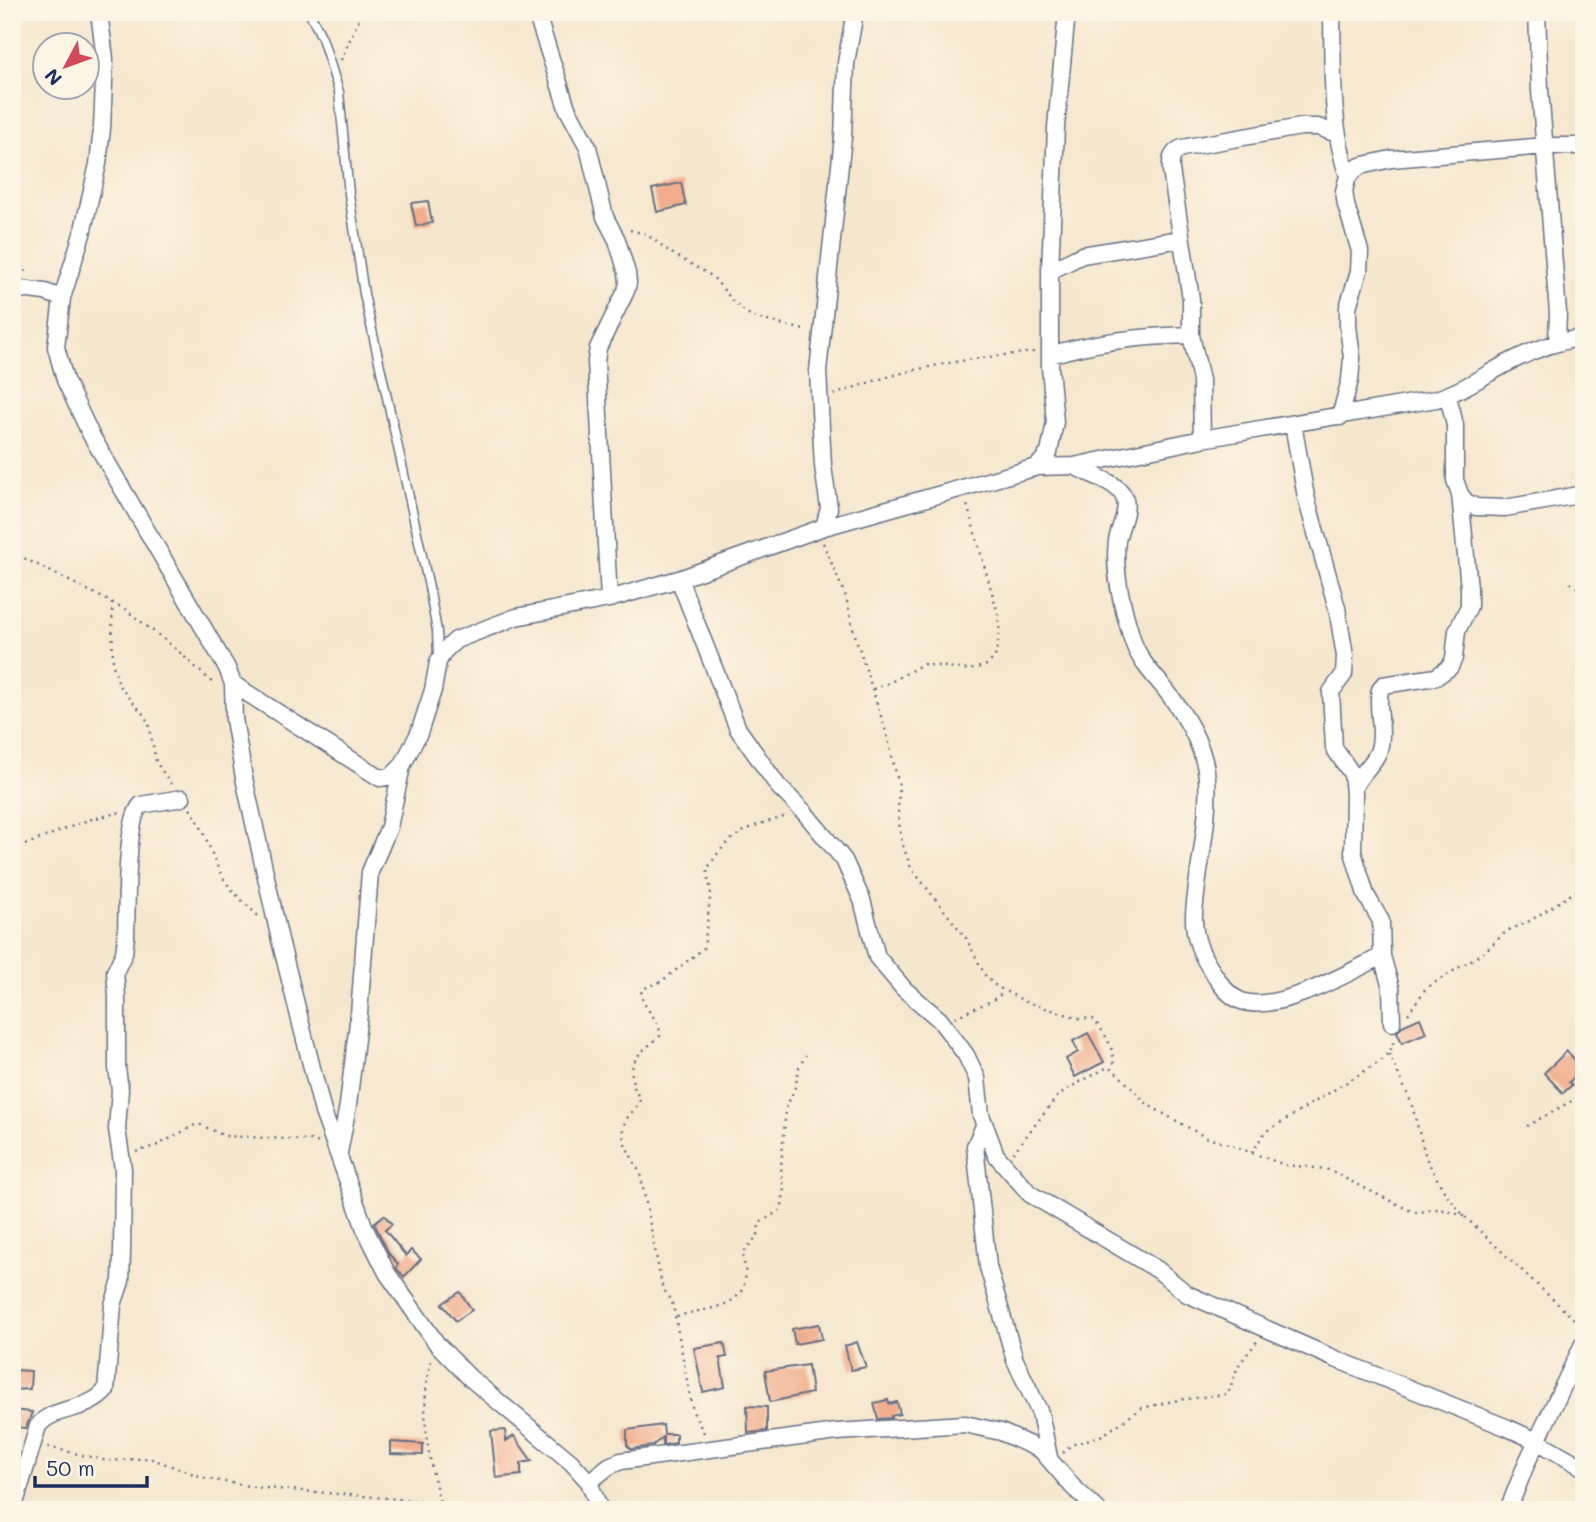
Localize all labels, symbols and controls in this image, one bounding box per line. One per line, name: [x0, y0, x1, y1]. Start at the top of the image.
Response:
north arrow: [32, 32, 102, 102]
text: N: [39, 64, 67, 91]
scale bar: [35, 1445, 147, 1489]
text: 50 m: [46, 1454, 95, 1481]

